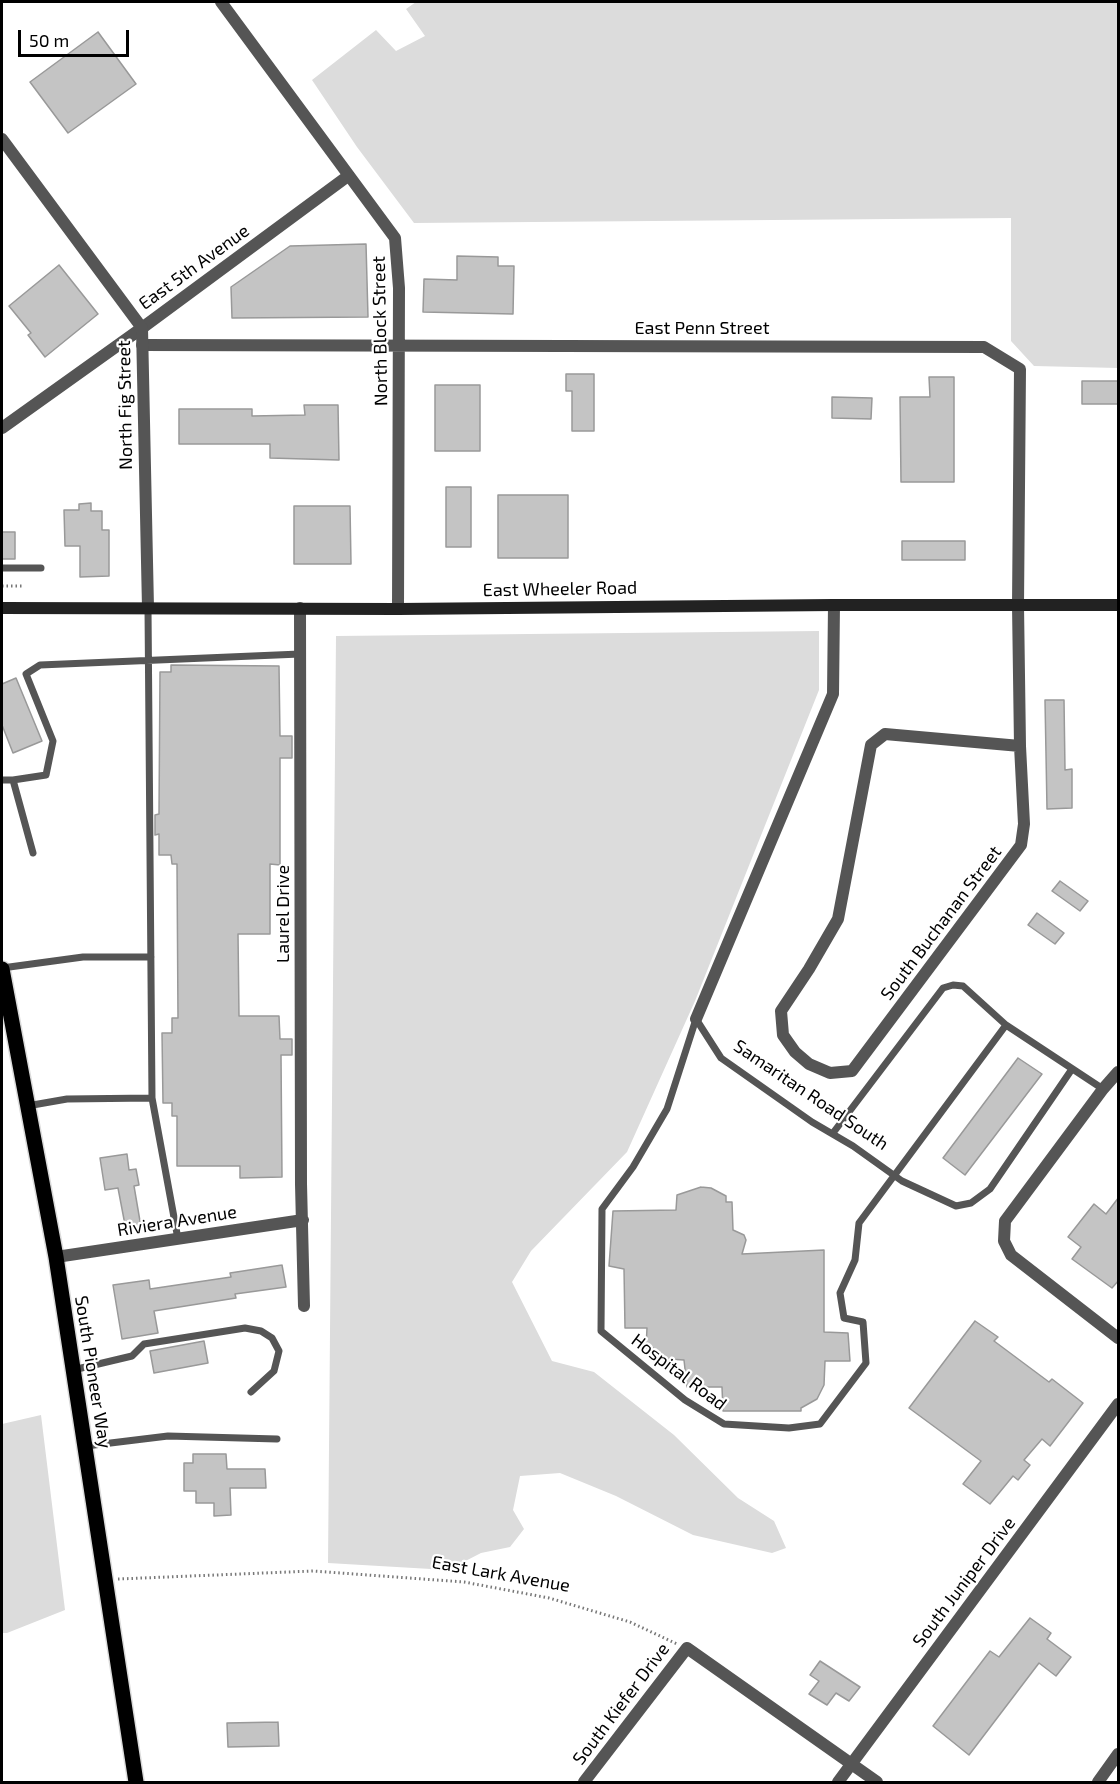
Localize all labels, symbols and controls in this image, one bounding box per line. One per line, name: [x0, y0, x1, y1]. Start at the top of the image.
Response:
scale bar: [21, 18, 132, 56]
text: 50 m: [29, 29, 69, 51]
street label: East 5th Avenue: [135, 220, 253, 314]
street label: North Block Street: [368, 256, 392, 406]
street label: East Penn Street: [634, 317, 770, 339]
street label: North Fig Street: [113, 340, 137, 470]
street label: East Wheeler Road: [483, 577, 637, 601]
street label: South Buchanan Street: [876, 842, 1006, 1004]
street label: Laurel Drive: [272, 865, 294, 963]
street label: Samaritan Road South: [730, 1035, 892, 1155]
street label: Riviera Avenue: [116, 1201, 238, 1241]
street label: South Pioneer Way: [70, 1294, 116, 1450]
street label: Hospital Road: [627, 1329, 731, 1415]
street label: South Juniper Drive: [908, 1513, 1020, 1651]
street label: East Lark Avenue: [430, 1551, 572, 1597]
street label: South Kiefer Drive: [568, 1639, 674, 1769]

